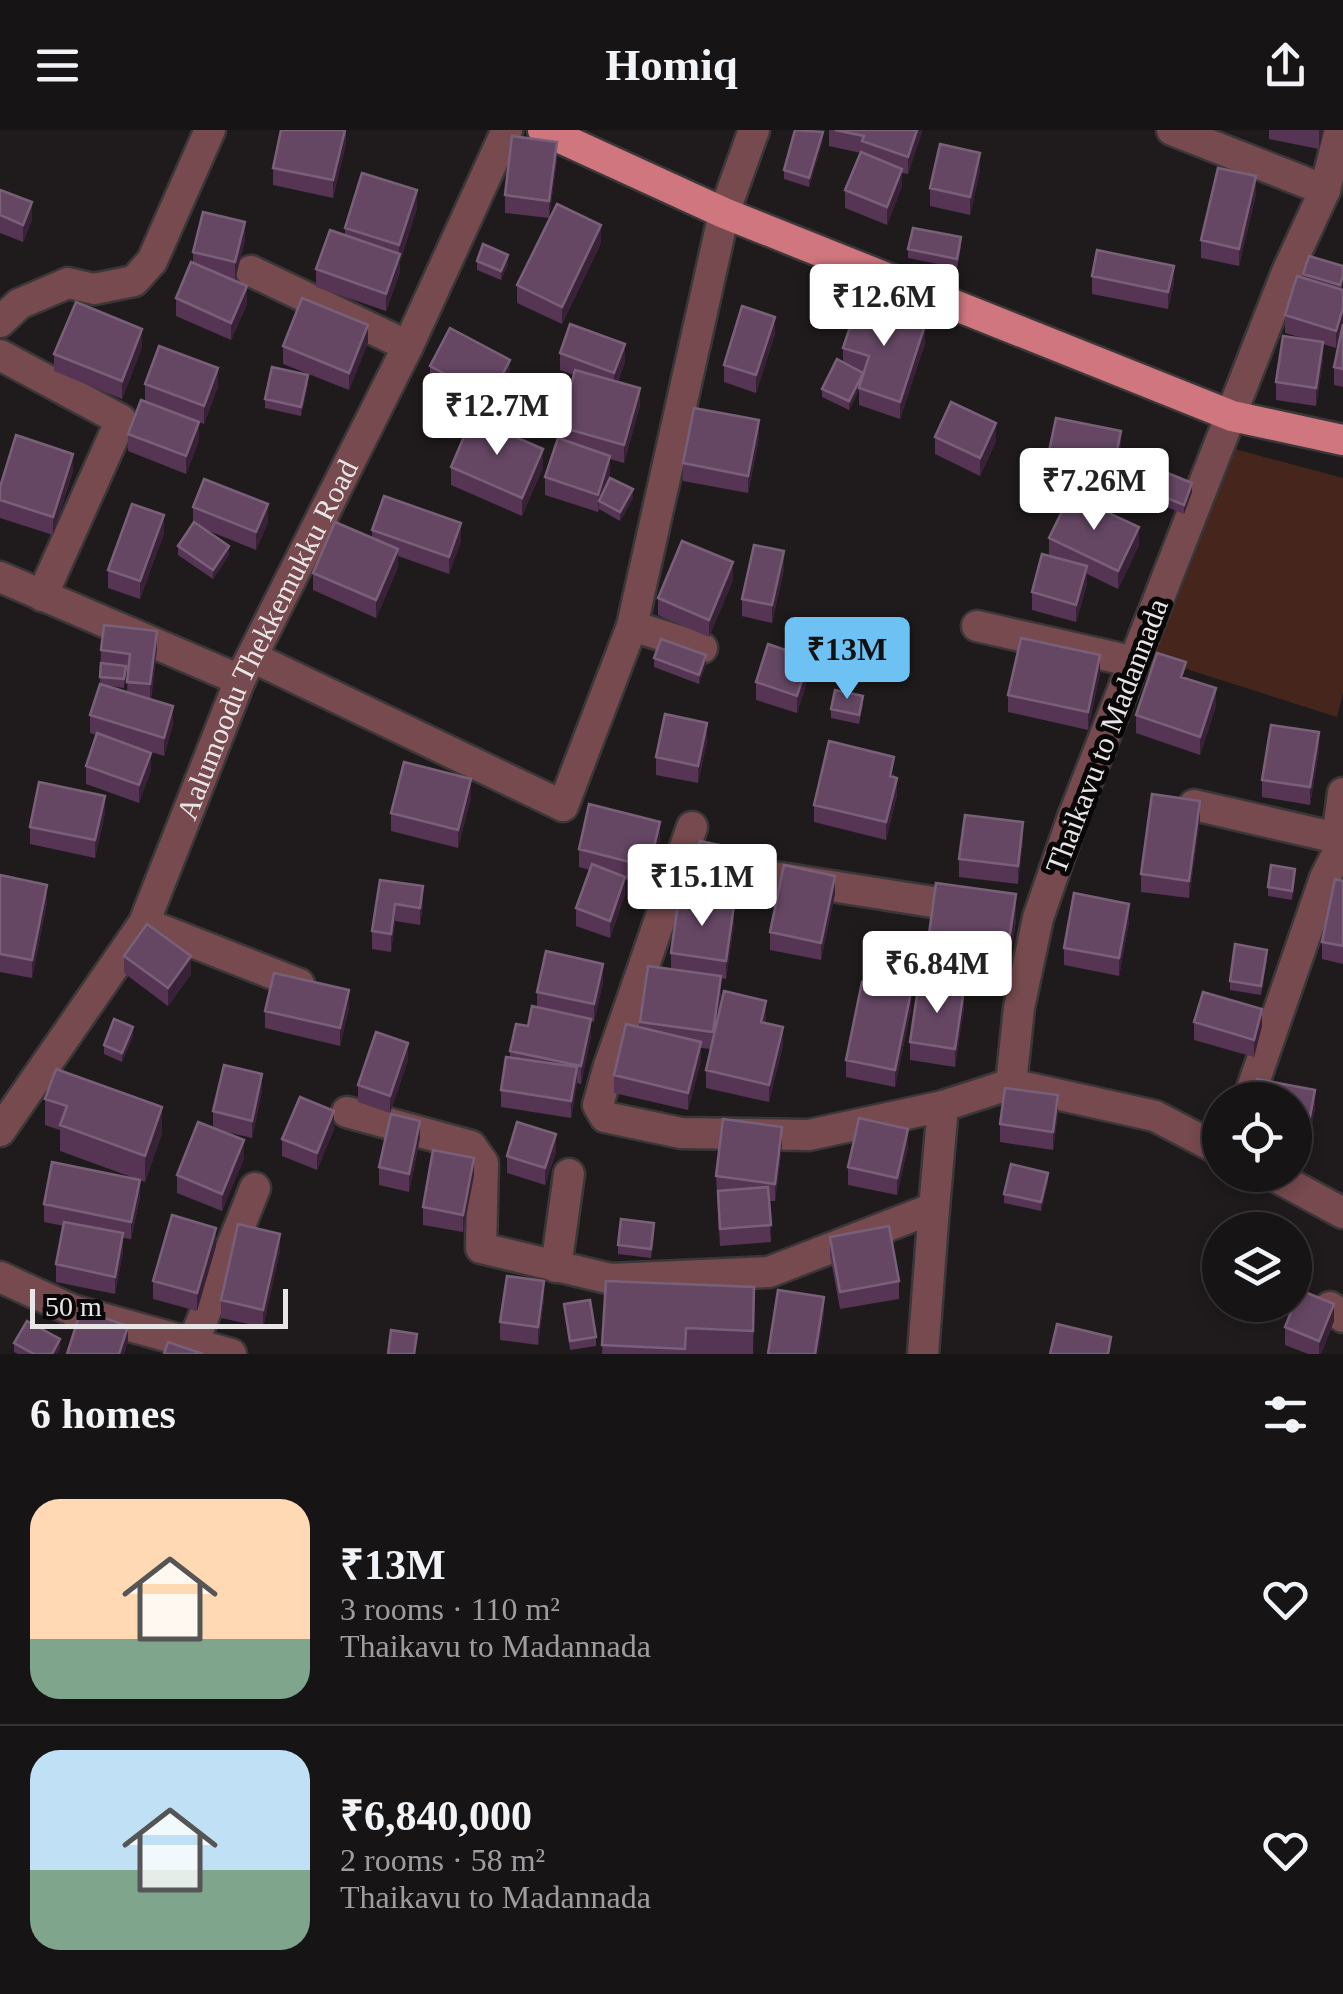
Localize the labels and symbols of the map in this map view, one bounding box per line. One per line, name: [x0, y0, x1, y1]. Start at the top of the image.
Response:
pin: ₹12.6M: [803, 264, 965, 349]
pin: ₹12.7M: [416, 373, 578, 458]
pin: ₹7.26M: [1013, 448, 1175, 533]
street label: Aalumoodu Thekkemukku Road: [170, 454, 364, 824]
street label: Thaikavu to Madannada: [1039, 594, 1174, 878]
pin: ₹13M: [788, 617, 906, 702]
pin: ₹15.1M: [621, 844, 783, 929]
pin: ₹6.84M: [856, 931, 1018, 1016]
scale bar: [30, 1284, 288, 1328]

